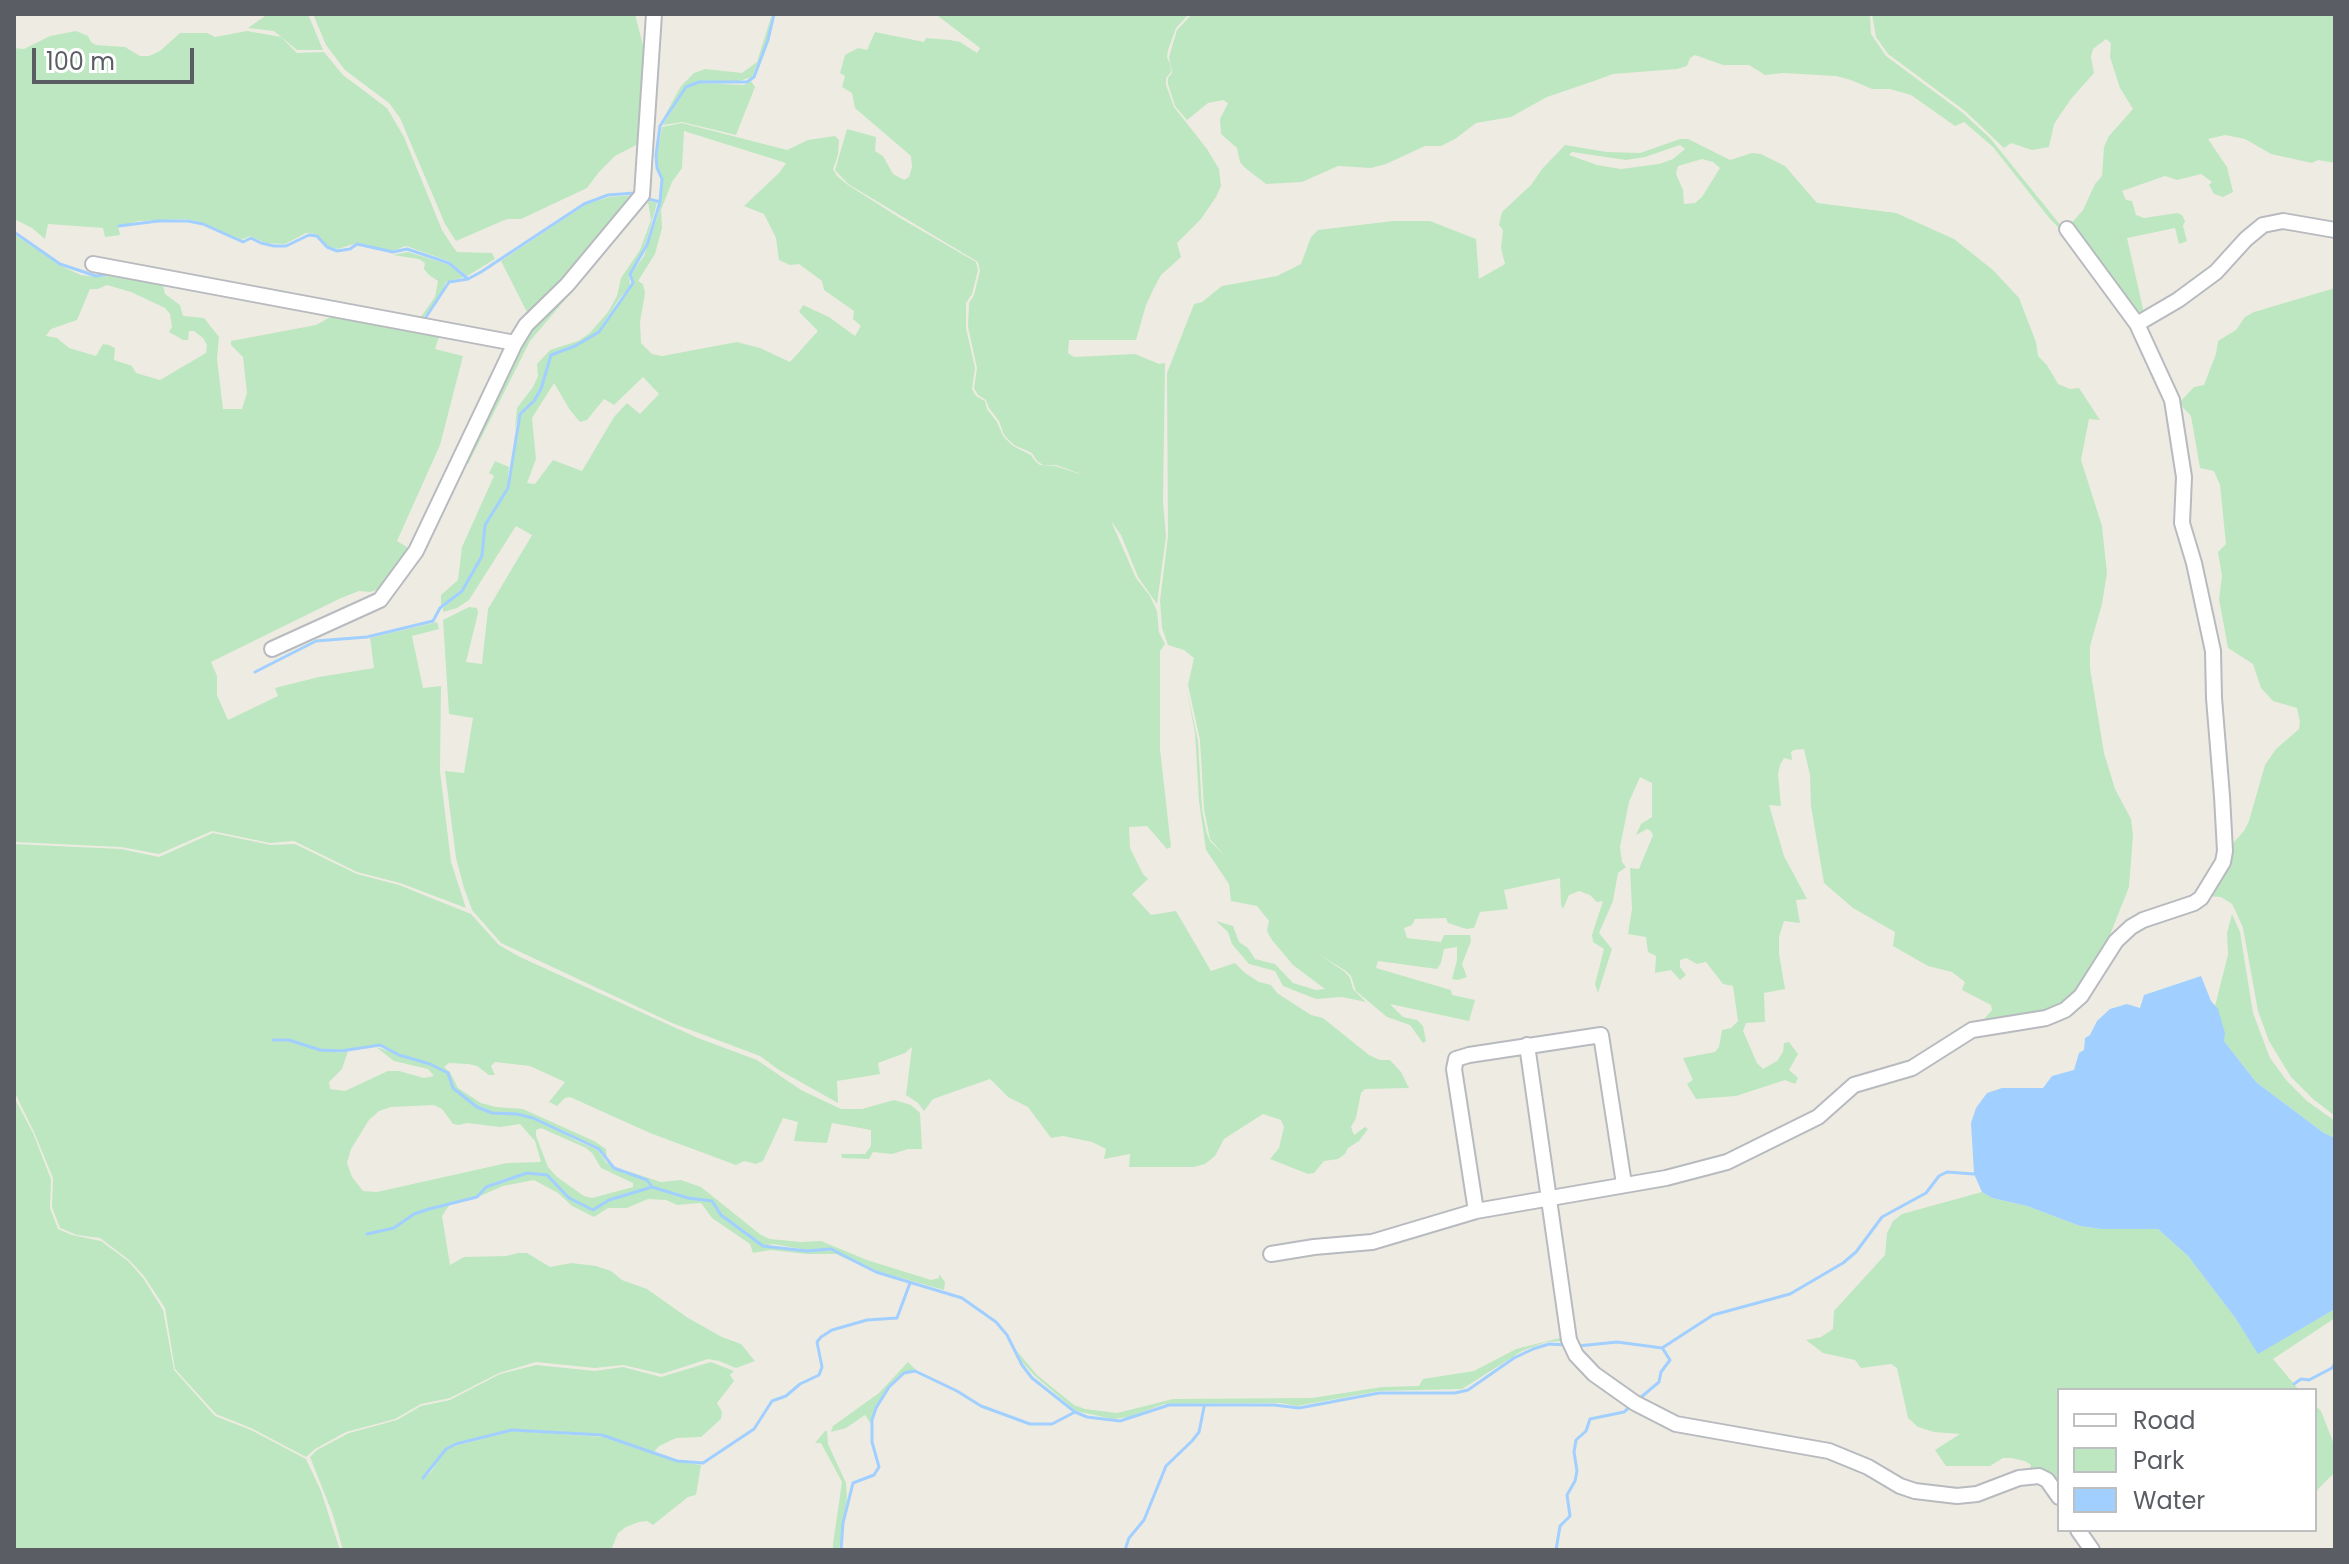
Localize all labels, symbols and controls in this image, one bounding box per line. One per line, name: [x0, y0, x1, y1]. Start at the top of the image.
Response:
scale bar: [36, 32, 198, 82]
text: 100 m: [46, 45, 115, 78]
legend: [2057, 1388, 2317, 1532]
text: Road: [2133, 1404, 2195, 1437]
text: Park: [2133, 1444, 2184, 1477]
text: Water: [2133, 1484, 2205, 1517]

